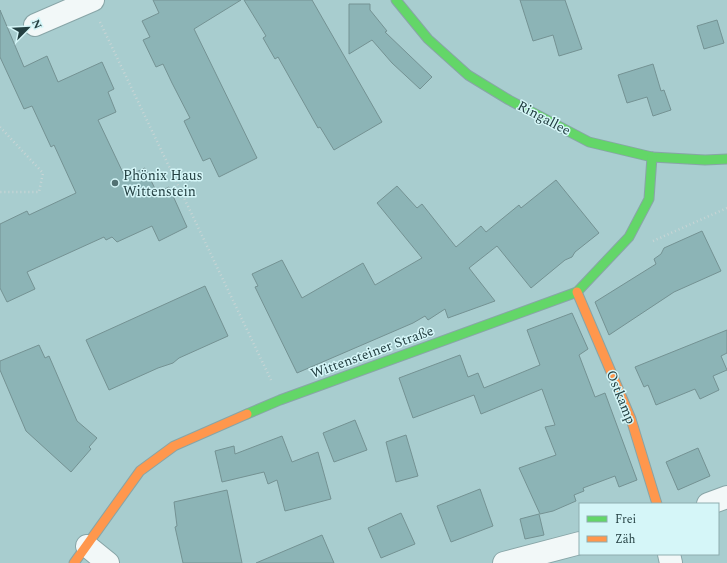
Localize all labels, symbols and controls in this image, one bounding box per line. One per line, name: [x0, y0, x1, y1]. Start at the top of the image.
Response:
north arrow: [8, 8, 48, 48]
text: N: [27, 17, 46, 32]
street label: Ringallee: [514, 95, 575, 141]
place label: Phönix Haus Wittenstein: [123, 165, 203, 202]
marker: Phönix Haus Wittenstein: [110, 178, 120, 188]
street label: Wittensteiner Straße: [308, 320, 437, 384]
street label: Ostkamp: [601, 367, 641, 427]
legend: [579, 503, 719, 555]
text: Frei: [615, 510, 637, 529]
text: Zäh: [615, 530, 636, 549]

